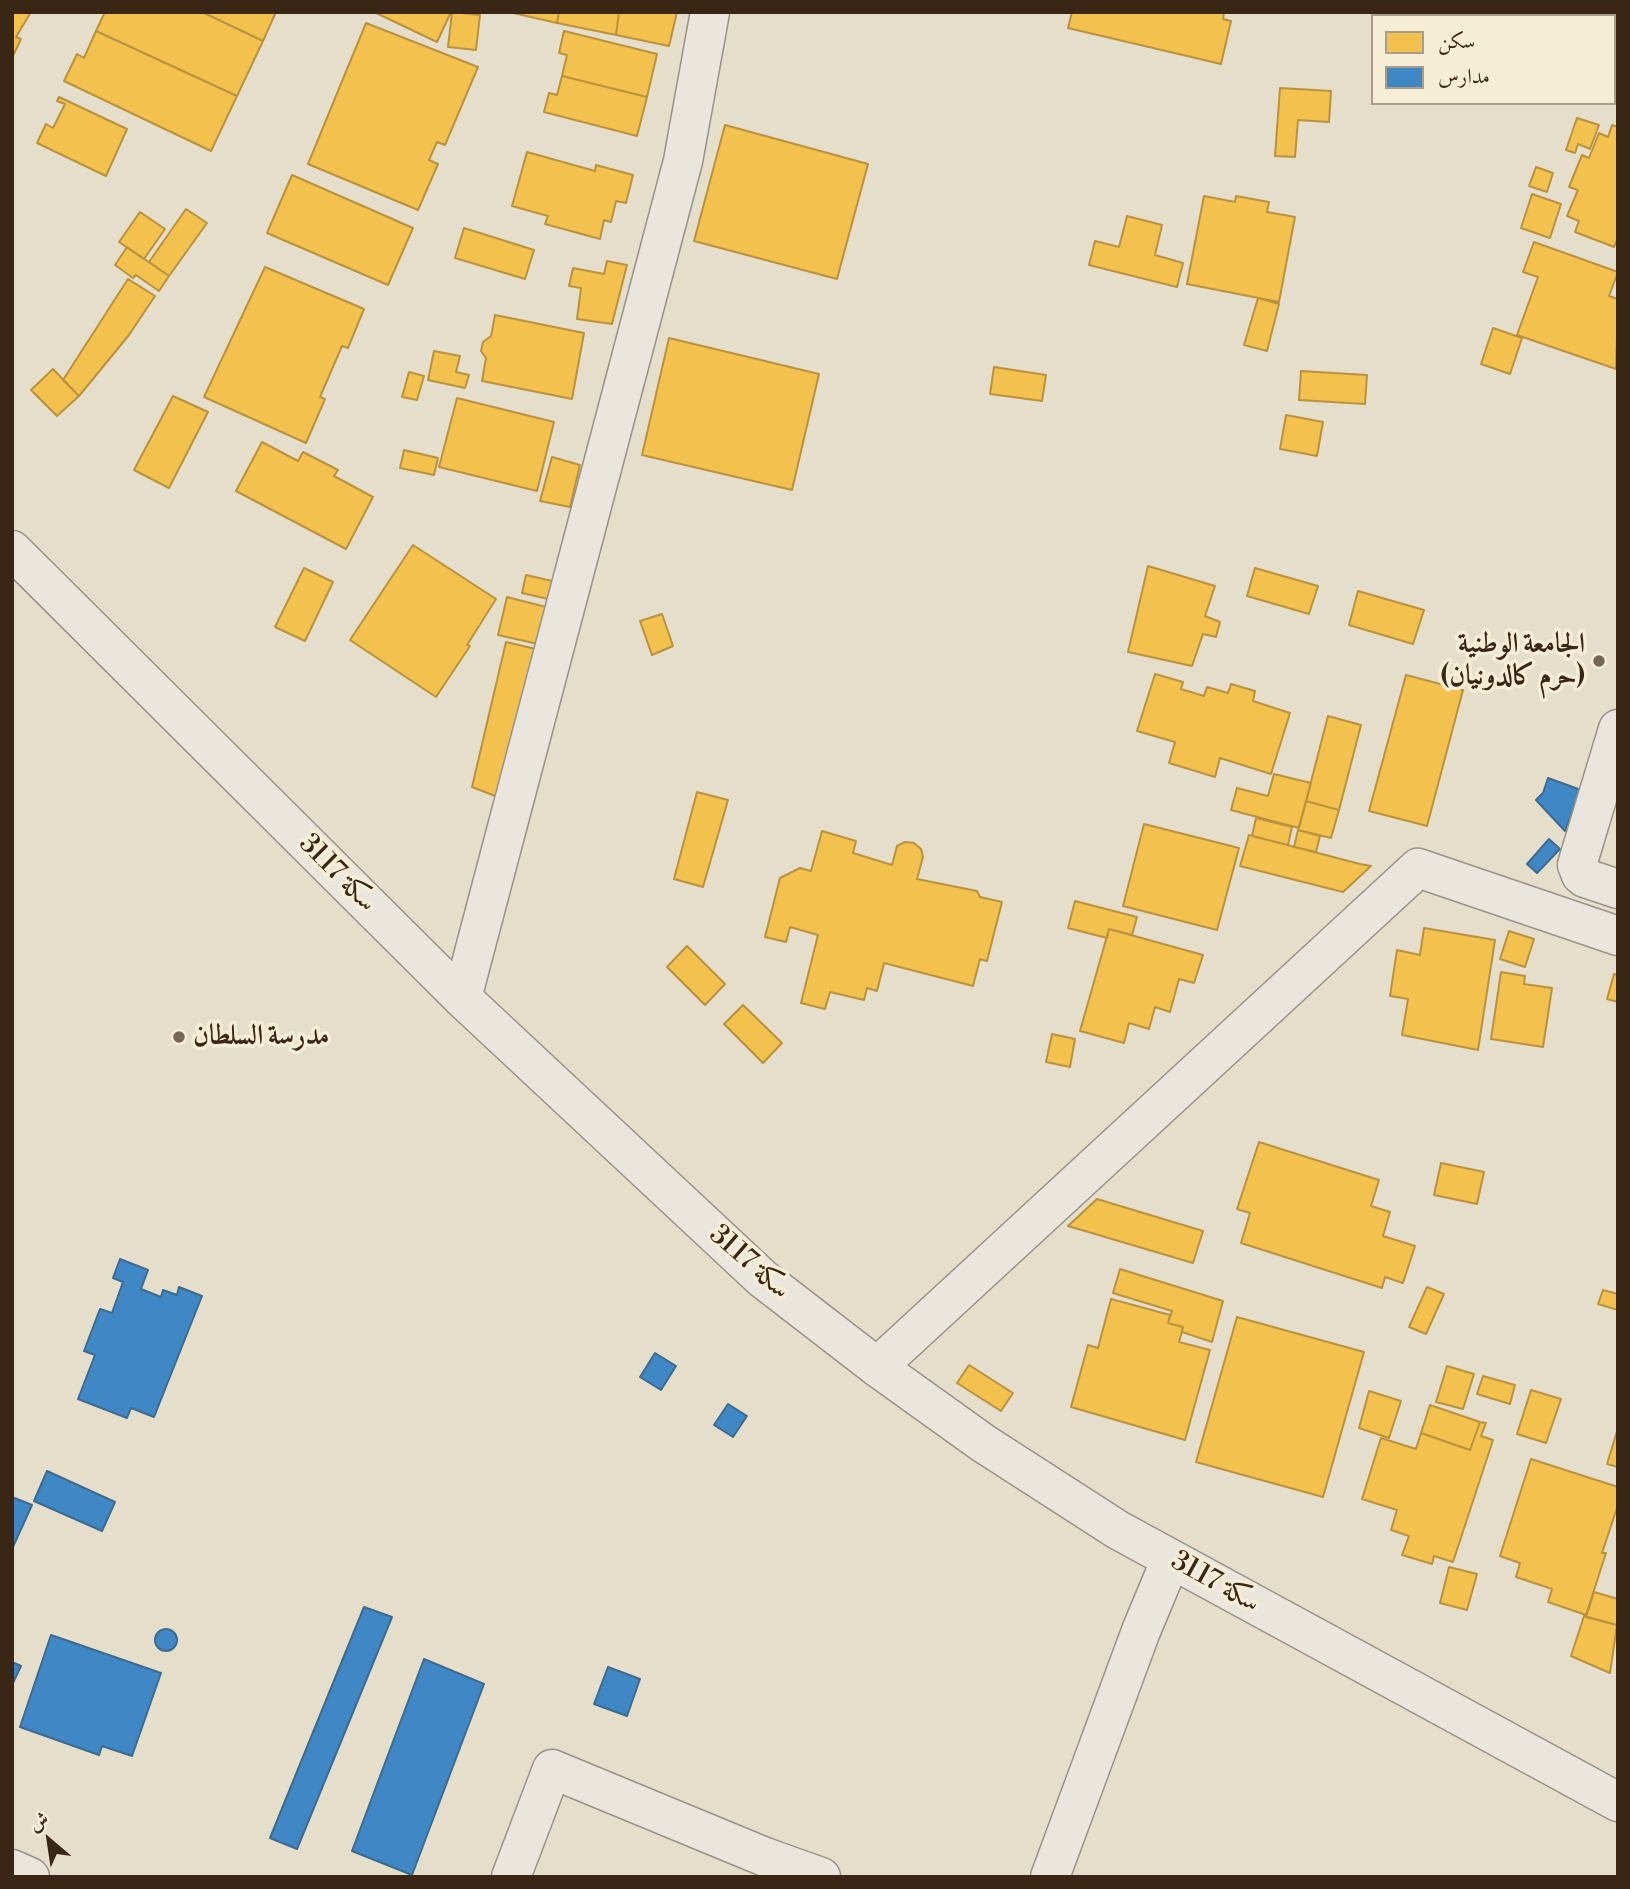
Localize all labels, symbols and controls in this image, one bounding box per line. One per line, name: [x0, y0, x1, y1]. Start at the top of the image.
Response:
legend: [1371, 14, 1616, 105]
text: سكن: [1438, 29, 1475, 55]
text: مدارس: [1438, 64, 1490, 90]
place label: الجامعة الوطنية (حرم كالدونيان): [1441, 628, 1585, 694]
marker: الجامعة الوطنية (حرم كالدونيان): [1591, 653, 1607, 669]
street label: سكة 3117: [291, 828, 383, 920]
place label: مدرسة السلطان: [193, 1020, 329, 1054]
marker: مدرسة السلطان: [171, 1029, 187, 1045]
street label: سكة 3117: [702, 1219, 796, 1307]
street label: سكة 3117: [1165, 1545, 1265, 1621]
north arrow: [14, 1805, 84, 1875]
text: ش: [25, 1807, 53, 1837]

